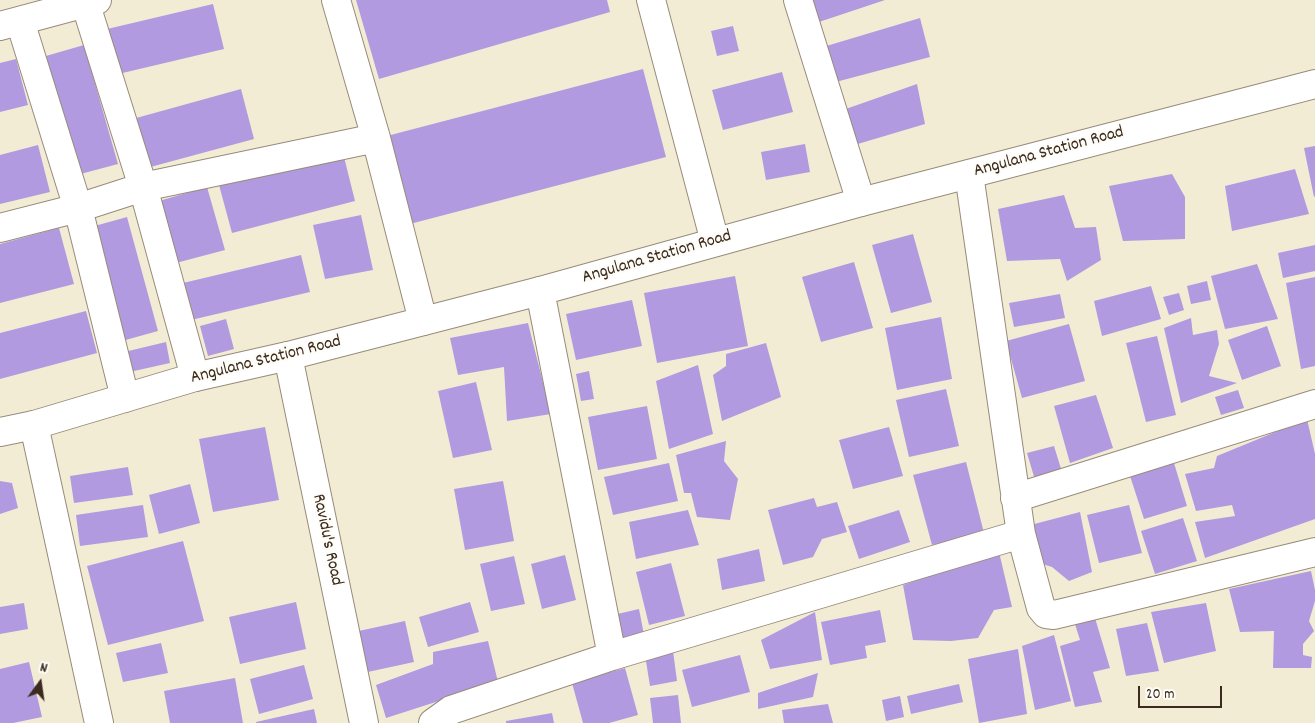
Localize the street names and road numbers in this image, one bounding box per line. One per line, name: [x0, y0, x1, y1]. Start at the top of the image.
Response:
street label: Angulana Station Road: [972, 123, 1126, 183]
street label: Angulana Station Road: [580, 226, 734, 290]
street label: Angulana Station Road: [188, 332, 344, 390]
street label: Ravidu's Road: [306, 492, 346, 588]

